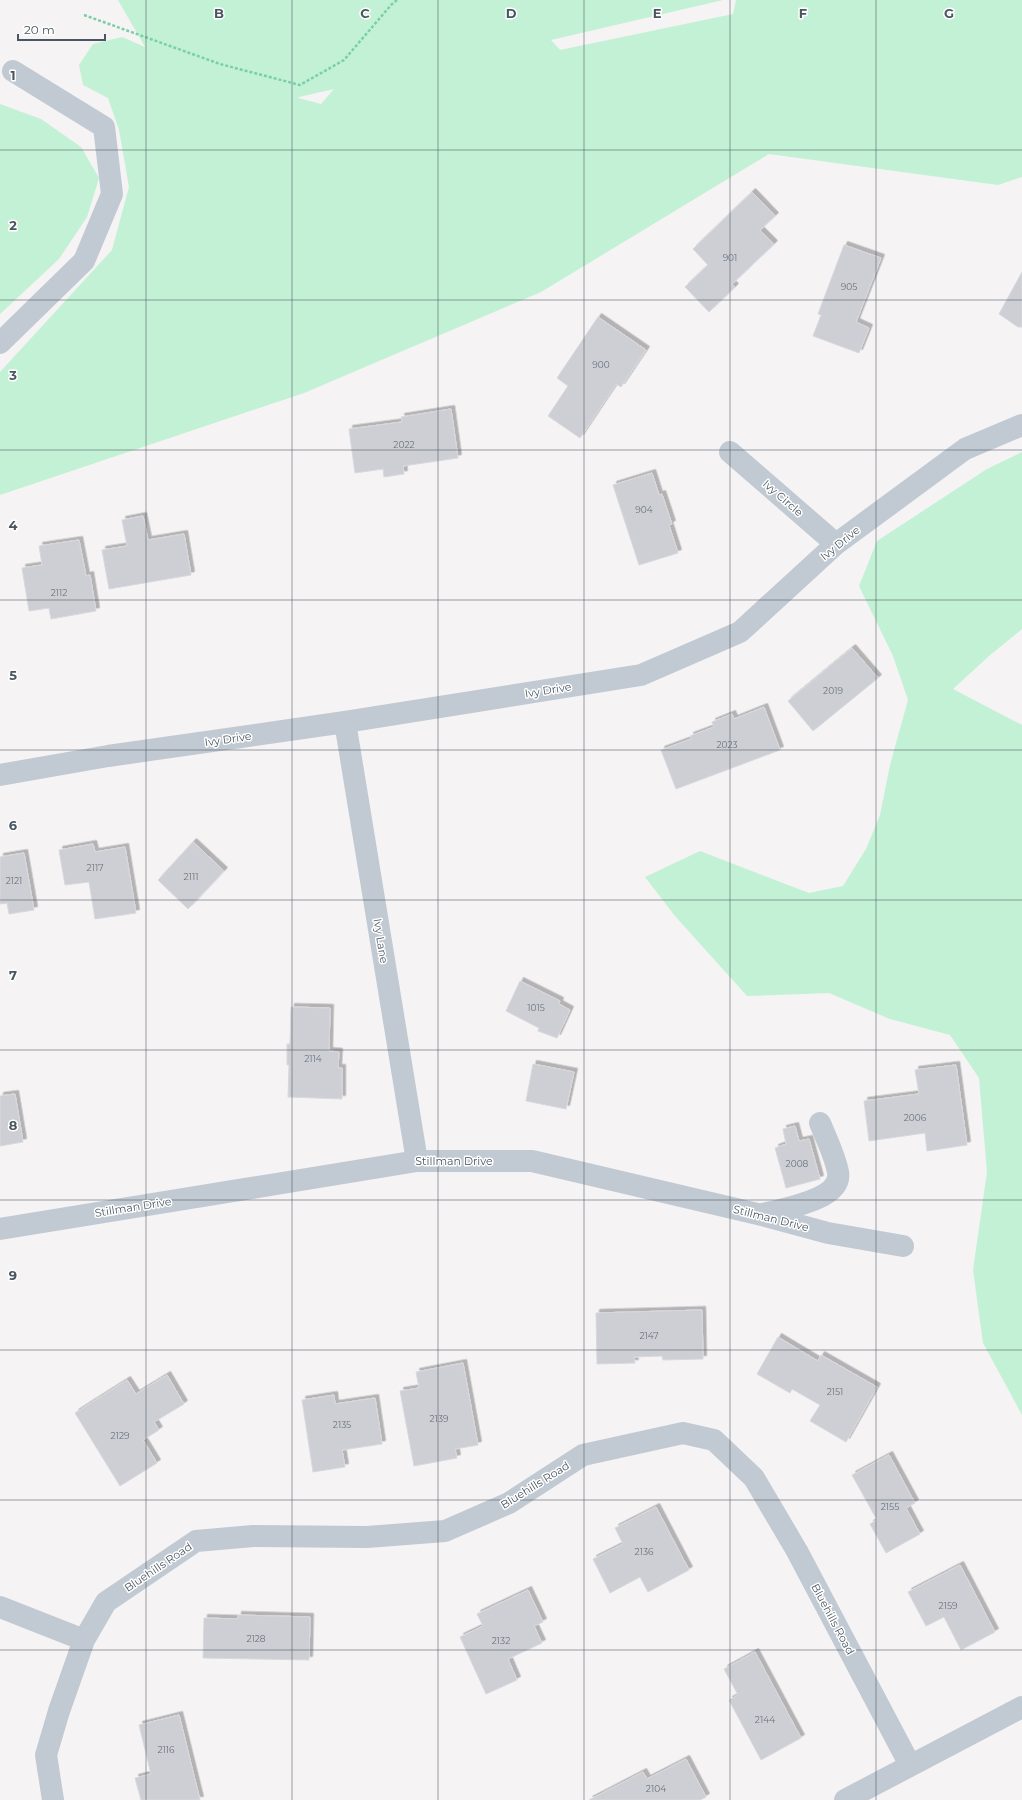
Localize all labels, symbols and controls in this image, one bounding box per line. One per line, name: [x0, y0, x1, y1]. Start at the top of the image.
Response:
text: B: [214, 5, 224, 21]
text: C: [360, 5, 370, 21]
text: D: [506, 5, 517, 21]
text: E: [653, 5, 662, 21]
text: F: [799, 5, 807, 21]
text: G: [944, 5, 954, 21]
scale bar: [18, 16, 105, 42]
text: 20 m: [24, 22, 55, 37]
text: 1: [10, 67, 16, 83]
text: 2: [9, 217, 17, 233]
house number: 901: [723, 252, 737, 263]
house number: 905: [841, 281, 857, 292]
house number: 900: [592, 359, 610, 370]
text: 3: [8, 367, 17, 383]
house number: 2022: [393, 439, 415, 450]
street label: Ivy Circle: [760, 477, 806, 520]
house number: 904: [635, 504, 653, 515]
text: 4: [9, 517, 18, 533]
street label: Ivy Drive: [817, 523, 863, 563]
house number: 2112: [51, 587, 67, 598]
text: 5: [9, 667, 17, 683]
street label: Ivy Drive: [524, 679, 573, 701]
house number: 2019: [823, 685, 843, 696]
street label: Ivy Drive: [204, 729, 253, 749]
house number: 2023: [716, 739, 738, 750]
text: 6: [9, 817, 18, 833]
house number: 2117: [87, 862, 103, 873]
house number: 2111: [184, 871, 198, 882]
house number: 2121: [6, 875, 22, 886]
street label: Ivy Lane: [371, 918, 391, 965]
text: 7: [9, 967, 17, 983]
house number: 1015: [527, 1002, 545, 1013]
house number: 2114: [304, 1053, 322, 1064]
house number: 2006: [904, 1112, 927, 1123]
text: 8: [9, 1117, 18, 1133]
street label: Stillman Drive: [415, 1154, 493, 1168]
house number: 2008: [786, 1158, 809, 1169]
street label: Stillman Drive: [94, 1194, 173, 1220]
street label: Stillman Drive: [732, 1202, 811, 1234]
text: 9: [9, 1267, 17, 1283]
house number: 2147: [639, 1330, 659, 1341]
house number: 2151: [827, 1386, 843, 1397]
house number: 2139: [430, 1413, 449, 1424]
house number: 2135: [333, 1419, 351, 1430]
house number: 2129: [111, 1430, 130, 1441]
street label: Bluehills Road: [498, 1458, 572, 1512]
house number: 2155: [881, 1501, 899, 1512]
street label: Bluehills Road: [121, 1539, 195, 1595]
house number: 2136: [635, 1546, 654, 1557]
street label: Bluehills Road: [808, 1581, 858, 1657]
house number: 2159: [939, 1600, 958, 1611]
house number: 2128: [246, 1633, 266, 1644]
house number: 2132: [492, 1635, 510, 1646]
house number: 2144: [755, 1714, 775, 1725]
house number: 2116: [157, 1744, 175, 1755]
house number: 2104: [646, 1783, 666, 1794]

